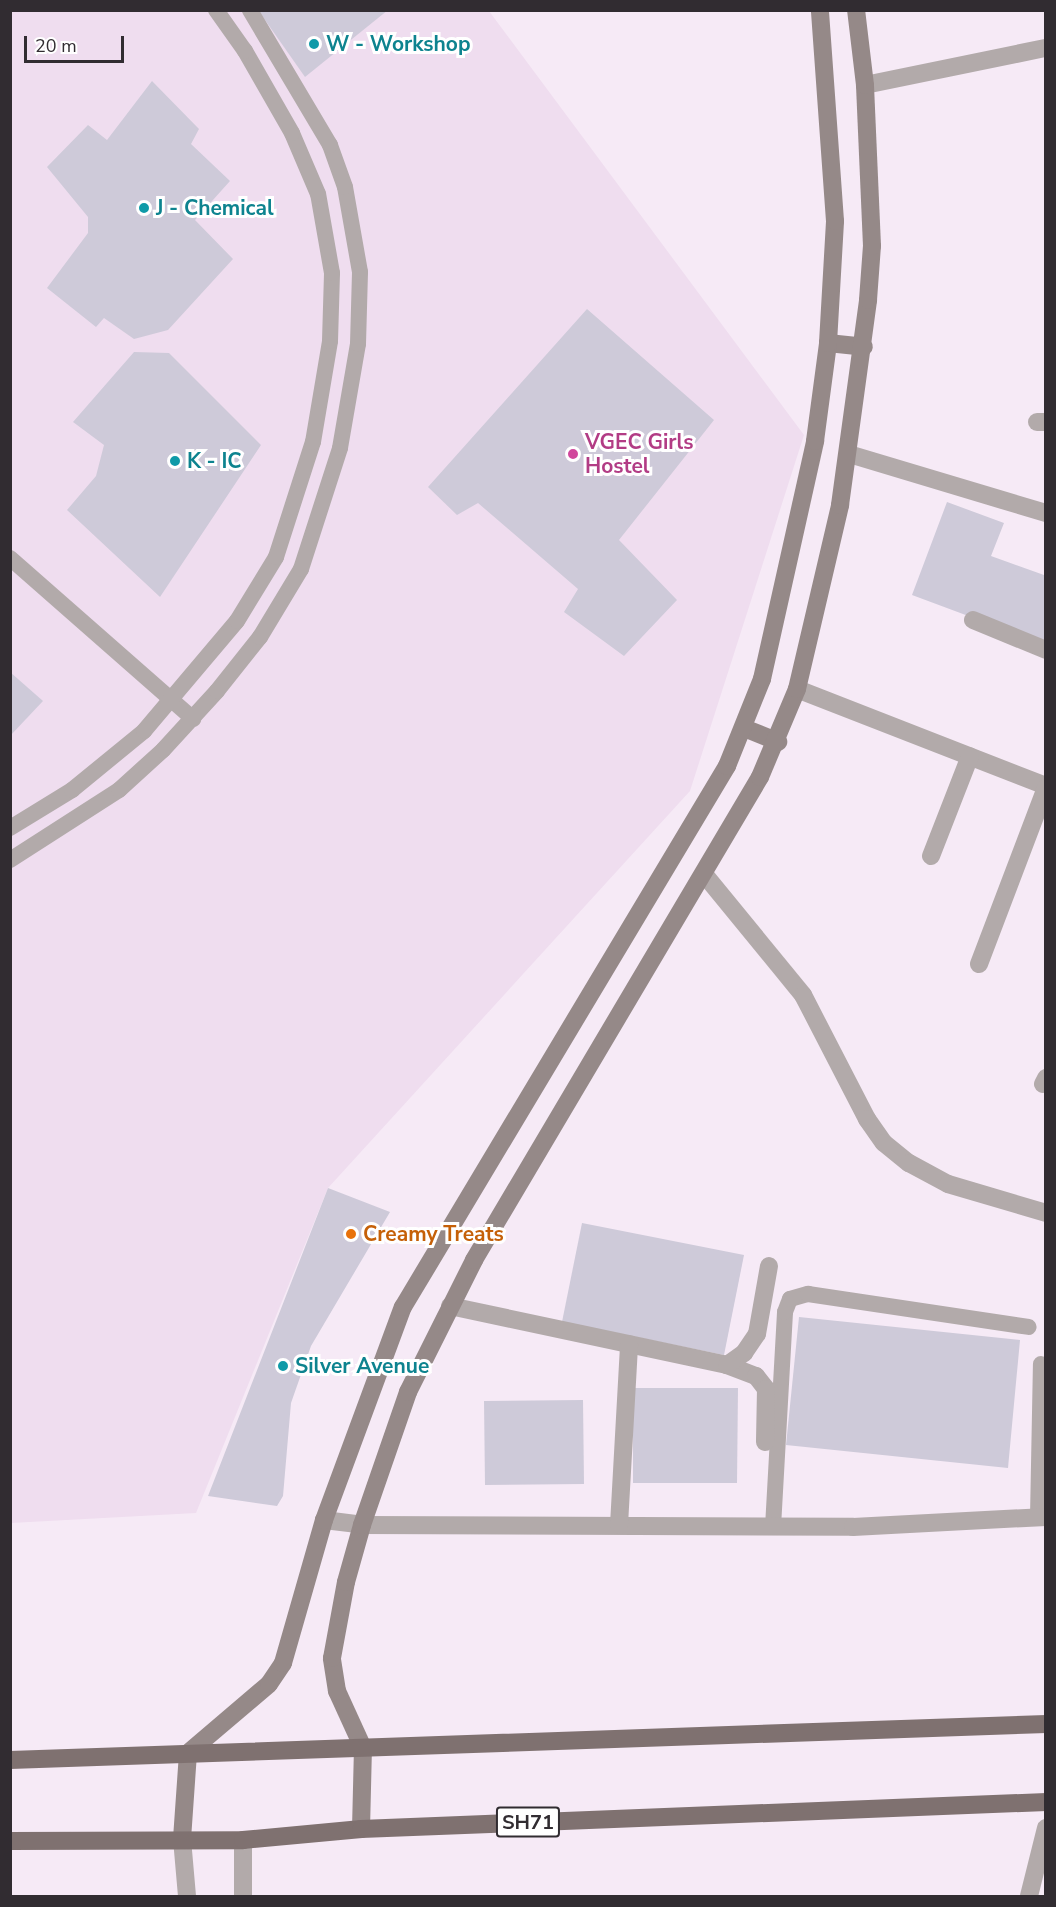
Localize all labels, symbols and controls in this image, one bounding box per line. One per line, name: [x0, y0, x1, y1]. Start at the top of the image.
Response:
scale bar: [27, 24, 128, 62]
place label: W - Workshop: [326, 31, 471, 57]
text: 20 m: [35, 34, 77, 58]
marker: W - Workshop: [307, 37, 321, 51]
place label: J - Chemical: [156, 195, 274, 221]
marker: J - Chemical: [137, 201, 151, 215]
place label: VGEC Girls Hostel: [585, 429, 693, 479]
marker: VGEC Girls Hostel: [566, 447, 580, 461]
place label: K - IC: [187, 448, 242, 474]
marker: K - IC: [168, 454, 182, 468]
place label: Creamy Treats: [363, 1221, 504, 1247]
marker: Creamy Treats: [344, 1227, 358, 1241]
place label: Silver Avenue: [295, 1353, 429, 1379]
marker: Silver Avenue: [276, 1359, 290, 1373]
road number: SH71: [495, 1805, 561, 1839]

